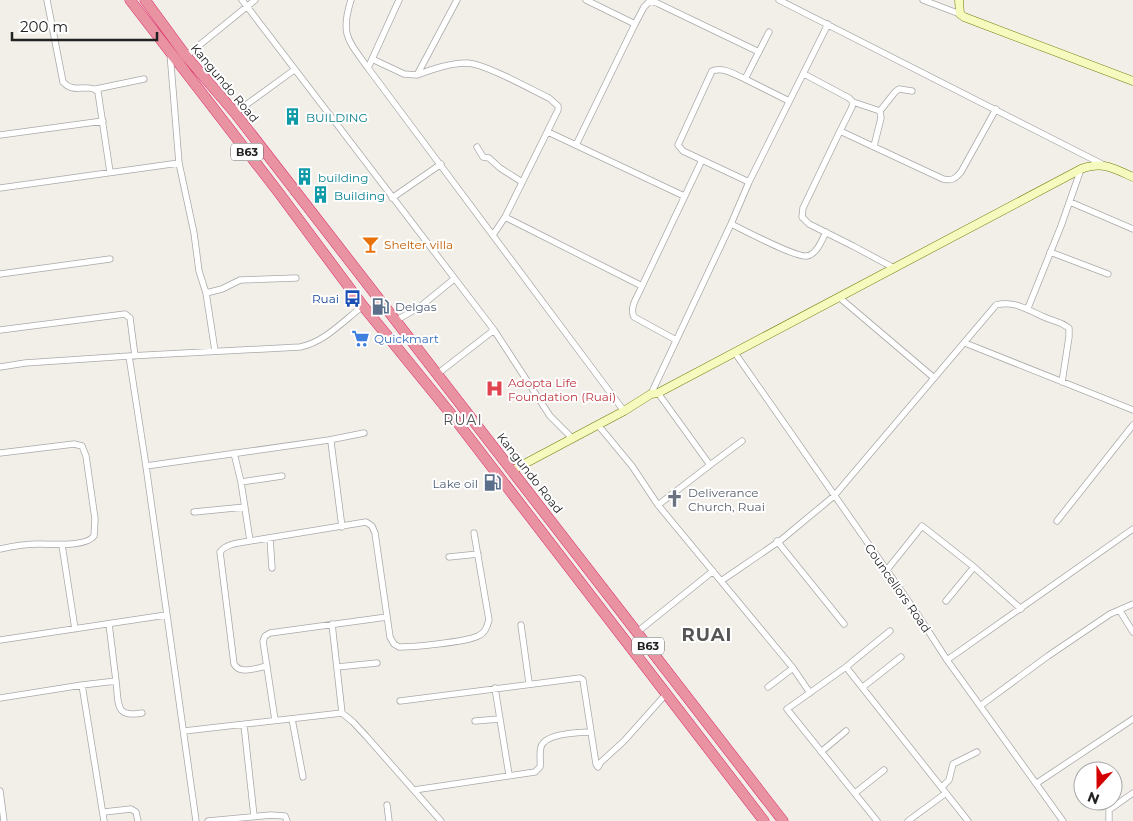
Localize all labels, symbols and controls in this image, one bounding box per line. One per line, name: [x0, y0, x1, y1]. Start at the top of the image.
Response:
scale bar: [12, 10, 158, 42]
text: 200 m: [20, 17, 68, 36]
street label: Kangundo Road: [188, 41, 262, 125]
building icon: BUILDING: [282, 107, 302, 127]
place label: BUILDING: [306, 110, 368, 125]
road number: B63: [231, 144, 263, 160]
building icon: building: [294, 167, 314, 187]
place label: building: [318, 170, 368, 185]
building icon: Building: [310, 185, 330, 205]
place label: Building: [334, 188, 385, 203]
bar icon: Shelter villa: [360, 234, 380, 254]
place label: Shelter villa: [384, 237, 453, 252]
bus stop icon: Ruai: [343, 288, 363, 308]
place label: Ruai: [312, 291, 339, 306]
fuel station icon: Delgas: [371, 296, 391, 316]
place label: Delgas: [395, 299, 437, 314]
supermarket icon: Quickmart: [350, 328, 370, 348]
place label: Quickmart: [374, 331, 439, 346]
place label: Adopta Life Foundation (Ruai): [508, 375, 616, 404]
hospital icon: Adopta Life Foundation (Ruai): [484, 379, 504, 399]
district label: RUAI: [443, 411, 483, 429]
street label: Kangundo Road: [494, 430, 566, 516]
fuel station icon: Lake oil: [482, 473, 502, 493]
place label: Lake oil: [433, 476, 478, 491]
place label: Deliverance Church, Ruai: [688, 485, 765, 514]
church icon: Deliverance Church, Ruai: [664, 489, 684, 509]
street label: Councellors Road: [862, 541, 934, 635]
district label: RUAI: [682, 624, 732, 646]
road number: B63: [632, 637, 664, 654]
north arrow: [1073, 761, 1123, 811]
text: N: [1085, 788, 1102, 809]

